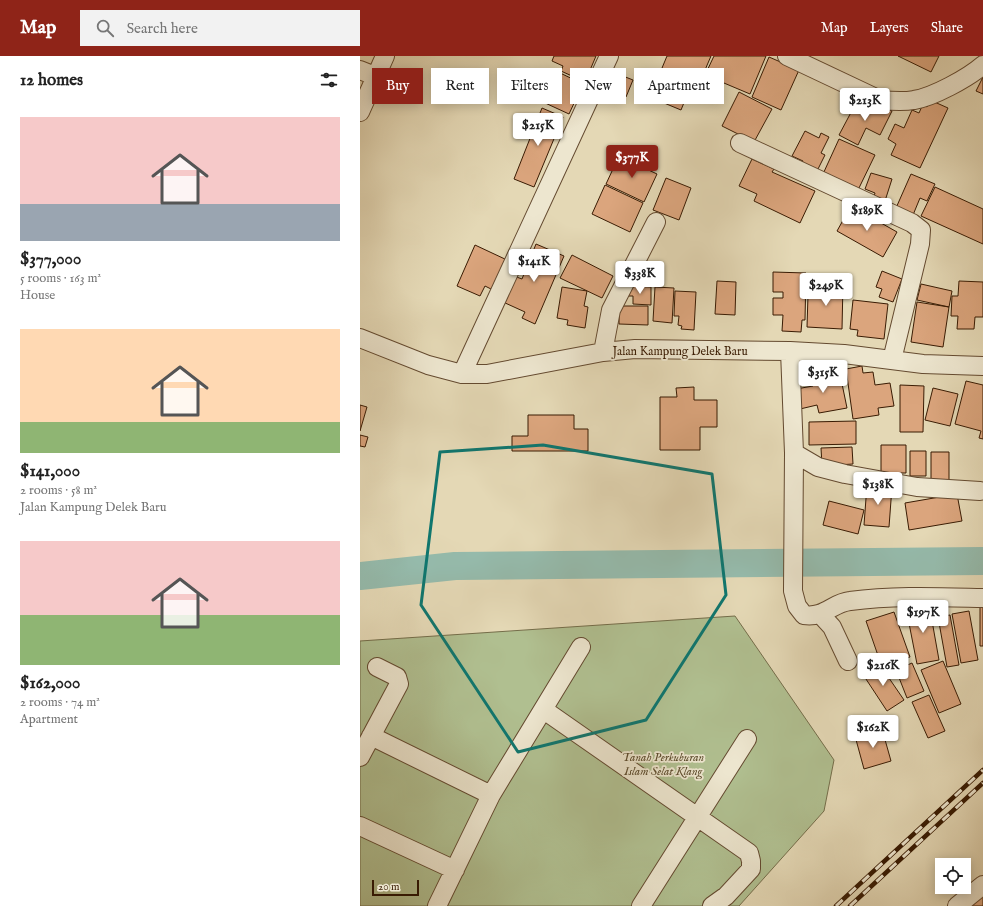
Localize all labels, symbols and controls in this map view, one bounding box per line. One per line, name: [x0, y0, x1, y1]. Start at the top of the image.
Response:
search box: [80, 10, 360, 46]
text: Map: [20, 16, 56, 40]
icon: search: [94, 17, 116, 39]
text: Search here: [126, 19, 198, 38]
text: Map: [821, 19, 848, 37]
text: Layers: [870, 19, 909, 37]
text: Share: [931, 19, 963, 37]
chip: Buy: [372, 68, 423, 104]
chip: Rent: [431, 68, 489, 104]
chip: Filters: [497, 68, 562, 104]
chip: New: [570, 68, 626, 104]
chip: Apartment: [634, 68, 724, 104]
icon: filters: [318, 69, 340, 91]
text: 12 homes: [20, 70, 83, 91]
pin: $213K: [837, 88, 893, 122]
text: $213K: [849, 92, 881, 109]
pin: $215K: [510, 113, 566, 147]
text: $215K: [522, 117, 554, 134]
icon: home: [144, 143, 216, 215]
pin: $377K: [604, 145, 660, 179]
text: $377K: [615, 149, 649, 166]
pin: $189K: [839, 198, 895, 232]
text: $189K: [851, 202, 883, 219]
text: $377,000: [20, 249, 81, 270]
pin: $141K: [506, 249, 562, 283]
text: $141K: [518, 253, 550, 270]
pin: $338K: [612, 261, 668, 295]
text: $338K: [624, 265, 656, 282]
text: 5 rooms · 163 m²: [20, 270, 101, 287]
pin: $249K: [798, 273, 854, 307]
text: $249K: [809, 277, 843, 294]
text: House: [20, 287, 55, 304]
street label: Jalan Kampung Delek Baru: [610, 344, 748, 360]
icon: home: [144, 355, 216, 427]
pin: $315K: [795, 360, 851, 394]
text: $315K: [807, 364, 839, 381]
text: $141,000: [20, 461, 80, 482]
pin: $138K: [850, 472, 906, 506]
text: $138K: [862, 476, 894, 493]
text: 2 rooms · 58 m²: [20, 482, 97, 499]
text: Jalan Kampung Delek Baru: [20, 499, 167, 516]
icon: home: [144, 567, 216, 639]
pin: $197K: [895, 600, 951, 634]
text: $197K: [906, 604, 940, 621]
pin: $216K: [855, 653, 911, 687]
text: $216K: [866, 657, 900, 674]
text: $162,000: [20, 673, 80, 694]
text: 2 rooms · 74 m²: [20, 694, 100, 711]
text: Apartment: [20, 711, 78, 728]
pin: $162K: [845, 715, 901, 749]
text: $162K: [856, 719, 890, 736]
park label: Tanah Perkuburan Islam Selat Klang: [622, 750, 705, 780]
map controls: [935, 858, 971, 894]
button: locate: [935, 858, 971, 894]
scale bar: [372, 878, 419, 897]
text: 20 m: [378, 880, 399, 894]

